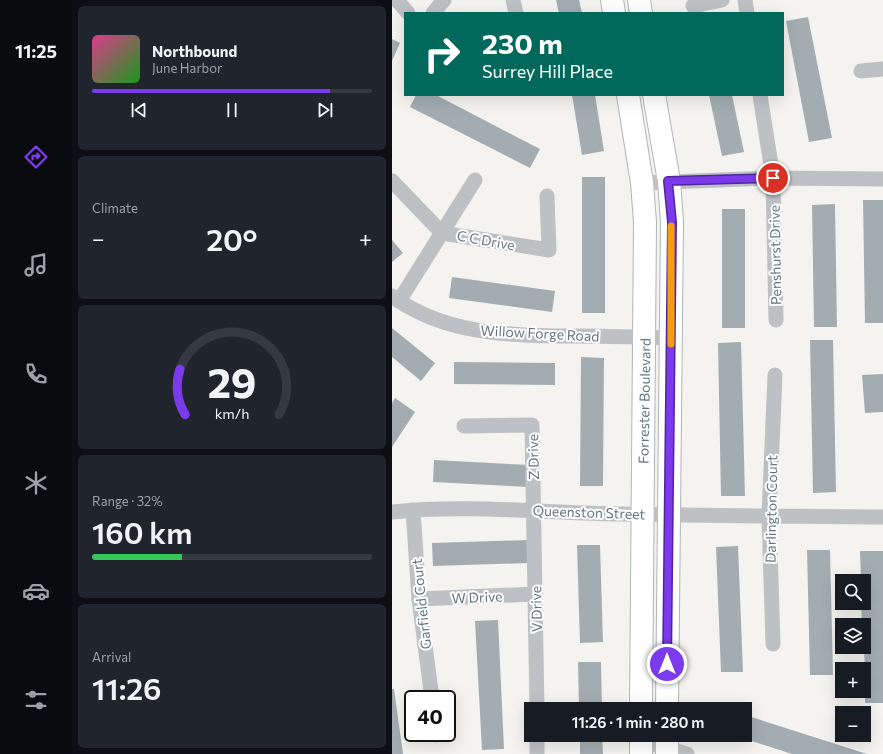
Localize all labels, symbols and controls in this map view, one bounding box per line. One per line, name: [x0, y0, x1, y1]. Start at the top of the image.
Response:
text: 230 m: [482, 26, 563, 60]
icon: right: [416, 28, 468, 80]
text: 11:25: [15, 40, 57, 62]
text: Northbound: [152, 42, 237, 60]
text: June Harbor: [152, 60, 222, 76]
text: Surrey Hill Place: [482, 60, 613, 82]
icon: previous: [128, 99, 150, 121]
icon: pause: [221, 99, 243, 121]
icon: next: [314, 99, 336, 121]
icon: directions: [22, 143, 50, 171]
pin: [756, 161, 790, 195]
icon: arrive: [762, 167, 784, 189]
text: Climate: [92, 200, 138, 216]
street label: Penshurst Drive: [766, 205, 784, 305]
text: 20°: [206, 220, 257, 257]
text: −: [92, 225, 105, 252]
text: +: [359, 225, 372, 252]
street label: C C Drive: [456, 227, 516, 253]
icon: music: [22, 251, 50, 279]
street label: Willow Forge Road: [480, 321, 600, 345]
street label: Forrester Boulevard: [634, 338, 654, 464]
text: 29: [207, 356, 257, 407]
icon: phone: [22, 360, 50, 388]
text: km/h: [215, 404, 249, 422]
street label: Z Drive: [524, 434, 542, 480]
street label: Darlington Court: [762, 455, 780, 563]
icon: climate: [22, 469, 50, 497]
text: Range · 32%: [92, 493, 163, 509]
street label: Queenston Street: [532, 502, 646, 522]
text: 160 km: [92, 513, 192, 550]
street label: Garfield Court: [408, 558, 434, 650]
map controls: [835, 574, 871, 742]
button: search: [835, 574, 871, 610]
icon: car: [22, 577, 50, 605]
street label: V Drive: [527, 586, 545, 632]
street label: W Drive: [451, 588, 503, 606]
button: layers: [835, 618, 871, 654]
position arrow: [646, 643, 688, 685]
text: Arrival: [92, 649, 131, 665]
button: +: [835, 662, 871, 698]
text: 11:26: [92, 669, 162, 706]
icon: filters: [22, 686, 50, 714]
speed limit sign: 40: [404, 690, 456, 742]
button: −: [835, 706, 871, 742]
text: 11:26 · 1 min · 280 m: [572, 713, 704, 731]

